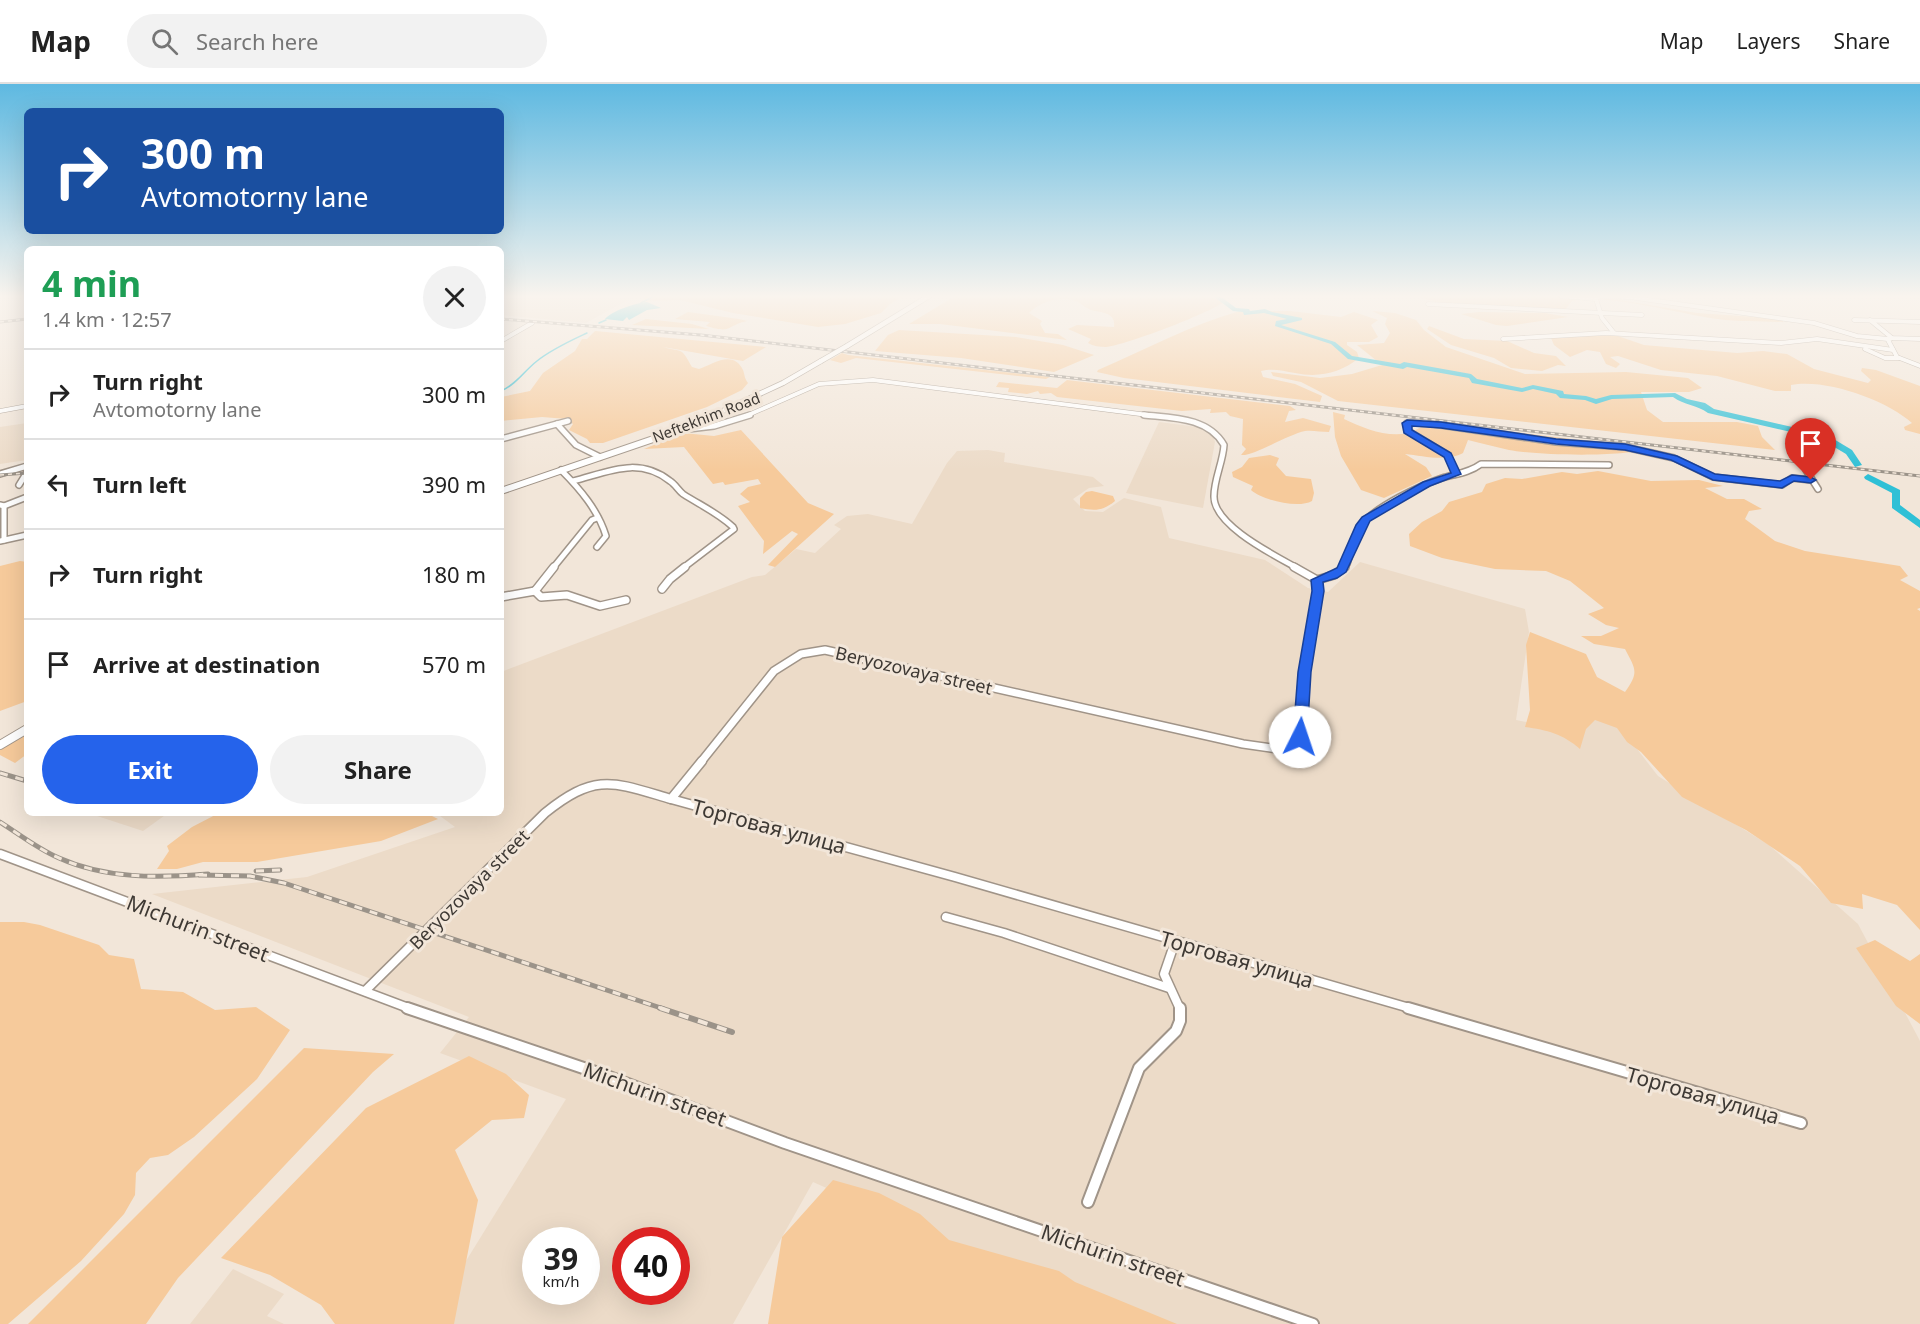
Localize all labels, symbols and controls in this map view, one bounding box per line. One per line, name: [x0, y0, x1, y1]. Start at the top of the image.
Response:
search box: [127, 14, 547, 68]
text: Map: [30, 22, 91, 60]
icon: search: [148, 25, 181, 58]
text: Search here: [196, 26, 318, 56]
text: Map: [1660, 27, 1704, 55]
text: Layers: [1737, 27, 1801, 55]
text: Share: [1834, 27, 1890, 55]
text: 300 m: [141, 124, 265, 181]
icon: right: [42, 132, 120, 210]
text: Avtomotorny lane: [141, 178, 368, 215]
text: 4 min: [42, 259, 141, 308]
button: close: [423, 266, 486, 329]
text: 1.4 km · 12:57: [42, 306, 172, 333]
text: Turn right: [93, 366, 203, 396]
icon: right: [42, 378, 75, 411]
text: 300 m: [422, 379, 486, 409]
street label: Neftekhim Road: [649, 387, 763, 447]
text: Avtomotorny lane: [93, 396, 261, 423]
pin: [1785, 418, 1836, 480]
icon: arrive: [1794, 427, 1827, 460]
icon: left: [42, 468, 75, 501]
text: Turn left: [93, 469, 187, 499]
text: 390 m: [422, 469, 486, 499]
icon: right: [42, 558, 75, 591]
text: Turn right: [93, 559, 203, 589]
text: 180 m: [422, 559, 486, 589]
street label: Beryozovaya street: [833, 640, 995, 700]
icon: arrive: [42, 648, 75, 681]
text: Arrive at destination: [93, 649, 320, 679]
text: 570 m: [422, 649, 486, 679]
position arrow: [1268, 705, 1332, 769]
button: Exit: [42, 735, 258, 804]
button: Share: [270, 735, 486, 804]
street label: Торговая улица: [689, 792, 849, 860]
street label: Beryozovaya street: [404, 823, 535, 954]
street label: Michurin street: [123, 888, 274, 968]
street label: Торговая улица: [1157, 924, 1317, 994]
street label: Michurin street: [580, 1055, 731, 1133]
street label: Торговая улица: [1623, 1060, 1783, 1130]
street label: Michurin street: [1037, 1217, 1189, 1293]
speed limit sign: 40: [612, 1227, 690, 1305]
text: 39: [544, 1238, 578, 1279]
text: km/h: [543, 1271, 579, 1291]

